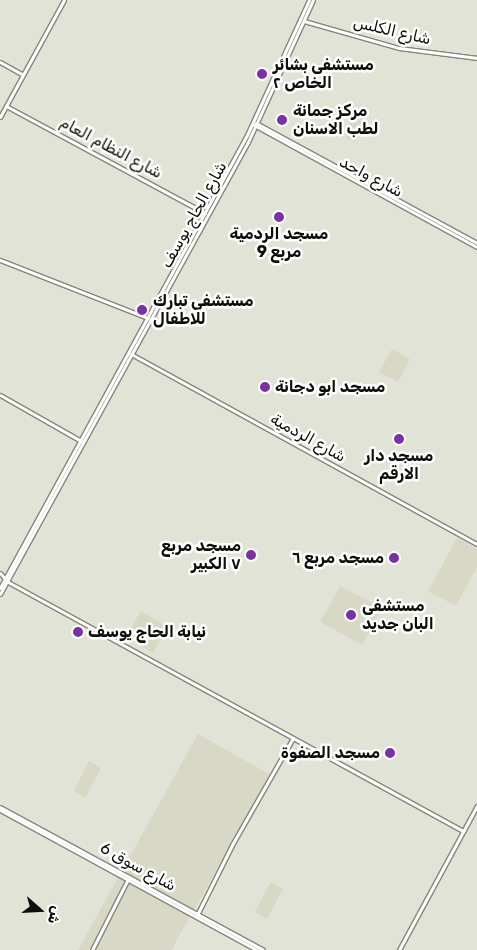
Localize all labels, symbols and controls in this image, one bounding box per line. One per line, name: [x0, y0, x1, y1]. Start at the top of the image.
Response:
street label: شارع الكلس: [351, 13, 433, 49]
place label: مستشفى بشائر الخاص ٢: [273, 55, 374, 93]
marker: مستشفى بشائر الخاص ٢: [255, 67, 269, 81]
place label: مركز جمانة لطب الاسنان: [293, 101, 378, 139]
street label: شارع النظام العام: [57, 113, 165, 183]
marker: مركز جمانة لطب الاسنان: [275, 113, 289, 127]
street label: شارع واحد: [336, 152, 406, 202]
street label: شارع الحاج يوسف: [157, 158, 231, 272]
marker: مسجد الردمية مربع 9: [273, 211, 285, 223]
place label: مسجد الردمية مربع 9: [230, 224, 328, 262]
place label: مستشفى تبارك للاطفال: [153, 291, 254, 329]
marker: مستشفى تبارك للاطفال: [135, 303, 149, 317]
place label: مسجد ابو دجانة: [275, 377, 385, 397]
marker: مسجد ابو دجانة: [259, 381, 271, 393]
street label: شارع الردمية: [267, 409, 349, 467]
marker: مسجد دار الارقم: [393, 433, 405, 445]
place label: مسجد دار الارقم: [365, 446, 433, 484]
place label: مسجد مربع ٧ الكبير: [161, 536, 241, 574]
place label: مسجد مربع ٦: [292, 548, 384, 568]
marker: مسجد مربع ٧ الكبير: [245, 549, 257, 561]
marker: مسجد مربع ٦: [388, 552, 400, 564]
place label: مستشفى البان جديد: [362, 596, 434, 634]
marker: مستشفى البان جديد: [344, 608, 358, 622]
place label: نيابة الحاج يوسف: [88, 622, 206, 642]
marker: نيابة الحاج يوسف: [72, 626, 84, 638]
place label: مسجد الصفوة: [281, 743, 380, 763]
marker: مسجد الصفوة: [384, 747, 396, 759]
street label: شارع سوق 6: [97, 838, 179, 896]
north arrow: [15, 885, 65, 935]
text: ش: [44, 904, 66, 926]

